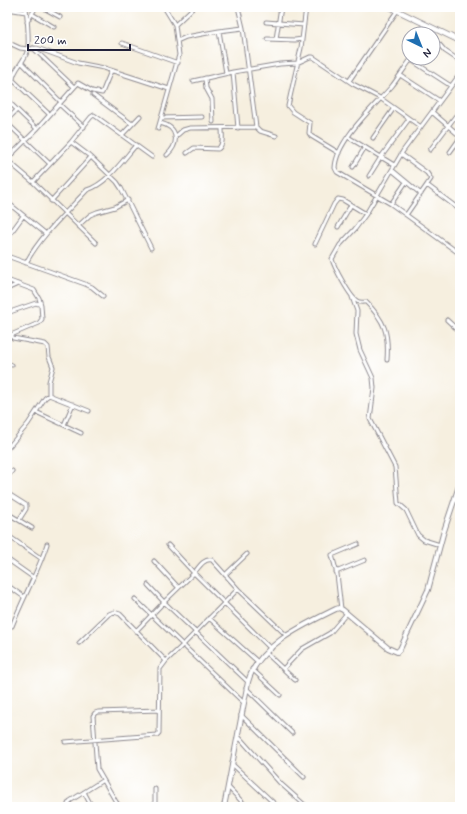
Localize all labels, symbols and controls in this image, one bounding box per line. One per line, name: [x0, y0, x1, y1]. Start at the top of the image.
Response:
scale bar: [28, 26, 130, 52]
north arrow: [401, 26, 441, 66]
text: 200 m: [34, 33, 67, 49]
text: N: [420, 45, 435, 60]

